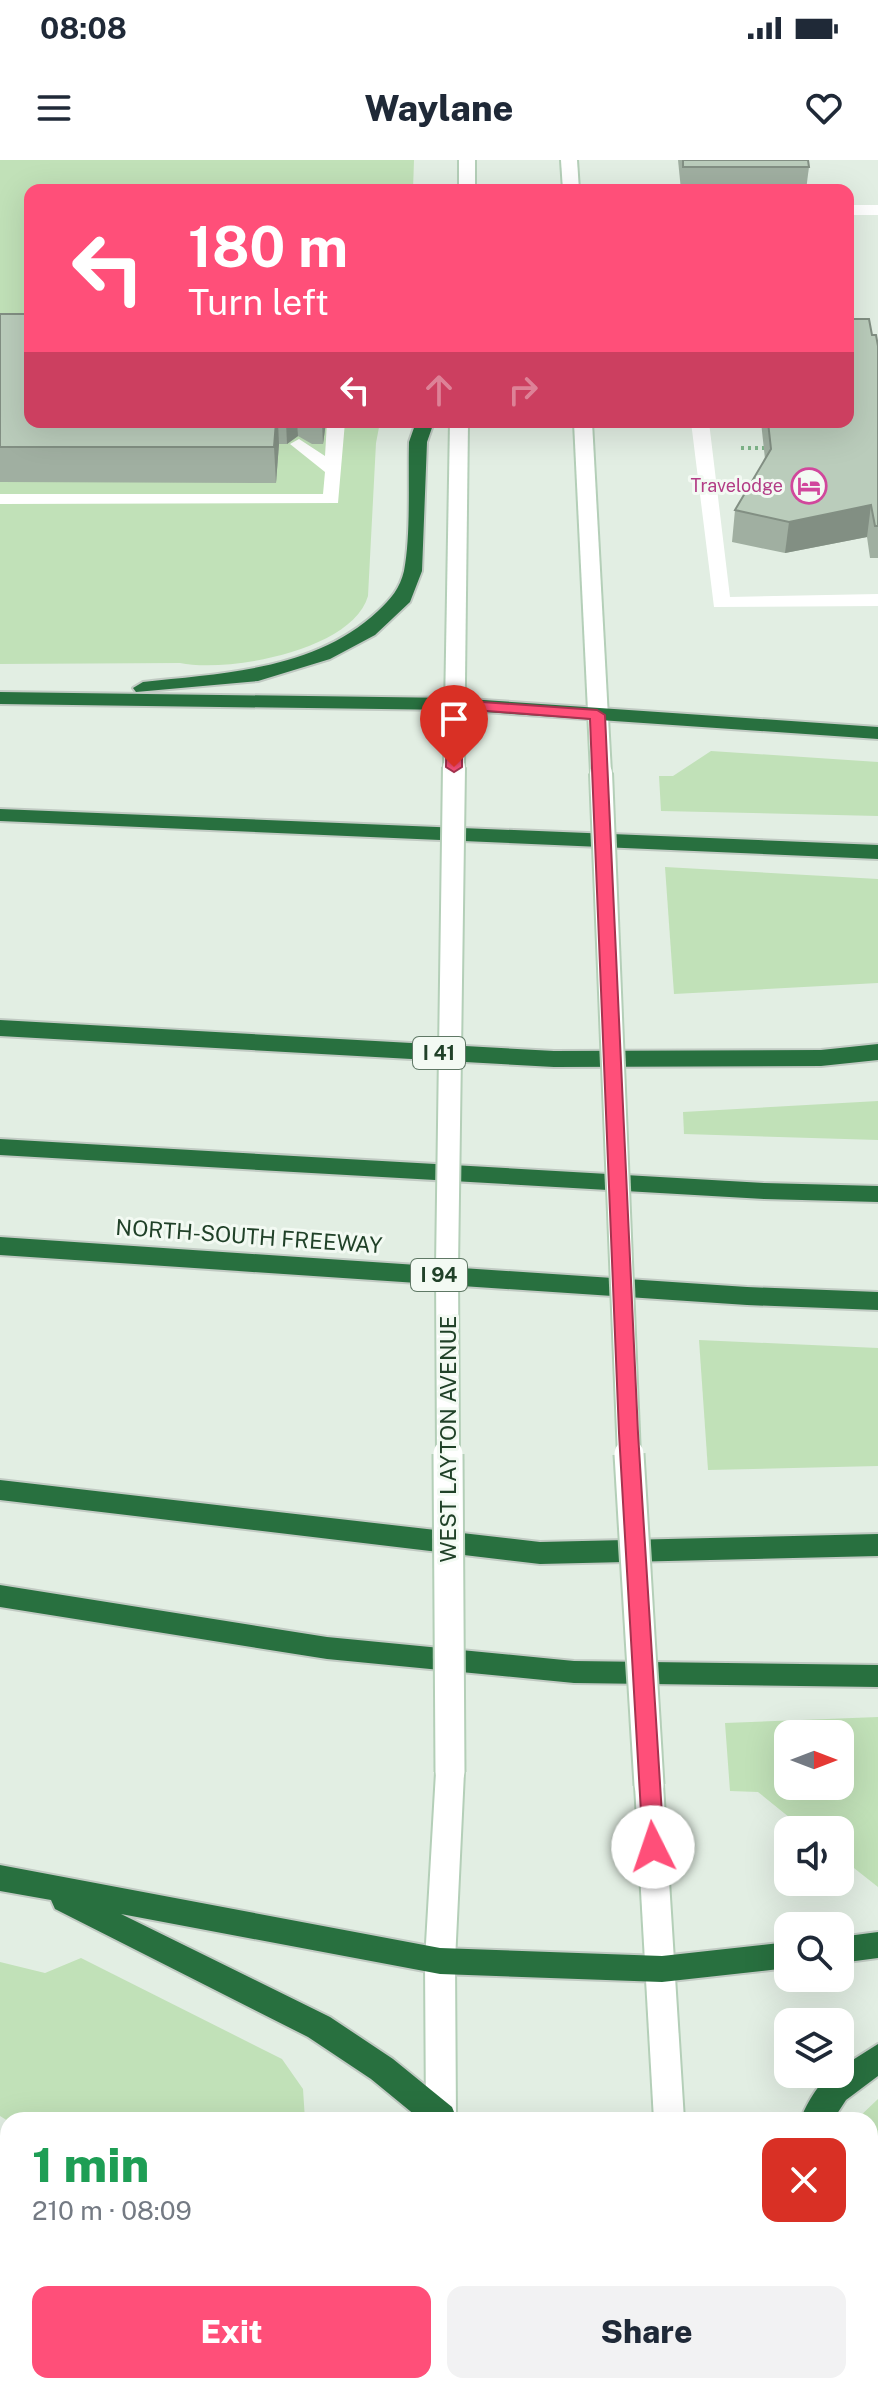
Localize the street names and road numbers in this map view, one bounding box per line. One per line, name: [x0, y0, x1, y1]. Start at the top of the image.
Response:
road number: I 41: [413, 1037, 465, 1069]
street label: NORTH-SOUTH FREEWAY: [115, 1214, 384, 1258]
road number: I 94: [411, 1259, 467, 1291]
street label: WEST LAYTON AVENUE: [435, 1316, 461, 1562]

